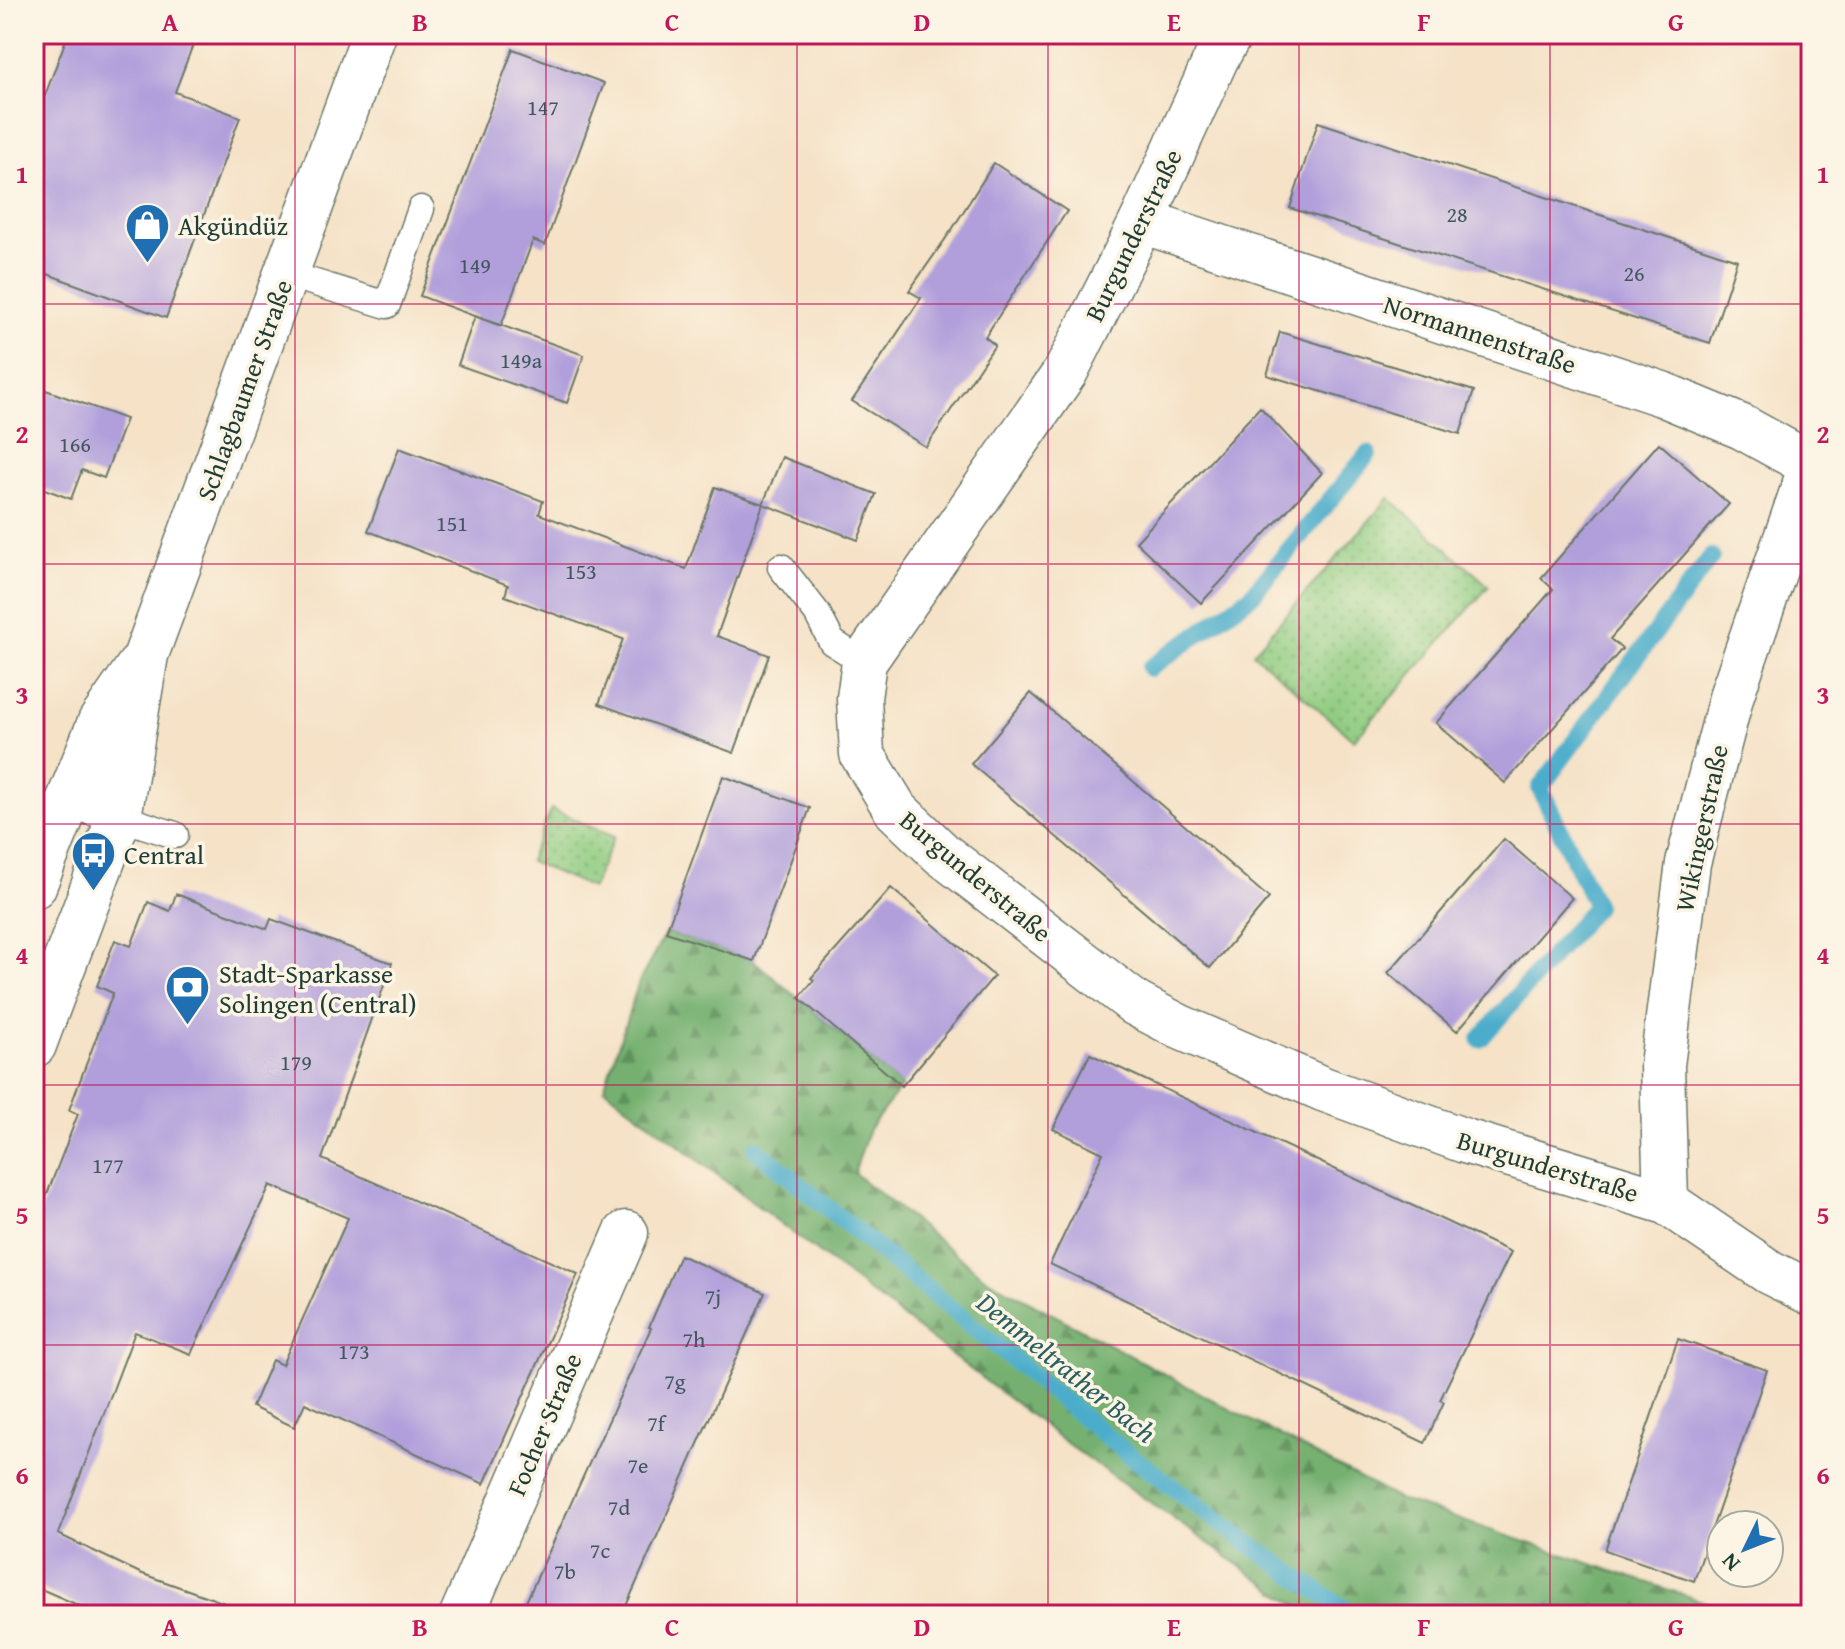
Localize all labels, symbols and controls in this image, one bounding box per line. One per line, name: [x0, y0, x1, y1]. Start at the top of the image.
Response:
text: A: [162, 2, 179, 41]
text: B: [412, 2, 428, 41]
text: C: [665, 2, 679, 41]
text: D: [914, 2, 930, 41]
text: E: [1167, 2, 1181, 41]
text: F: [1417, 2, 1431, 41]
text: G: [1668, 2, 1684, 41]
house number: 147: [527, 91, 559, 123]
street label: Burgunderstraße: [1074, 142, 1192, 328]
text: 1: [15, 154, 29, 193]
text: 1: [1816, 154, 1830, 193]
house number: 28: [1446, 198, 1468, 230]
shop icon: Akgündüz: [123, 201, 171, 264]
place label: Akgündüz: [178, 206, 288, 245]
house number: 149: [459, 249, 491, 281]
house number: 26: [1623, 257, 1645, 289]
street label: Schlagbaumer Straße: [186, 274, 302, 506]
street label: Normannenstraße: [1379, 285, 1581, 383]
house number: 149a: [500, 344, 543, 376]
text: 2: [15, 414, 29, 453]
text: 2: [1816, 414, 1830, 453]
house number: 166: [59, 428, 91, 460]
house number: 151: [436, 507, 468, 539]
house number: 153: [565, 555, 597, 587]
text: 3: [15, 675, 29, 714]
text: 3: [1816, 675, 1830, 714]
street label: Wikingerstraße: [1664, 741, 1738, 915]
street label: Burgunderstraße: [892, 801, 1060, 951]
bus stop icon: Central: [69, 830, 117, 893]
place label: Central: [124, 835, 204, 874]
text: 4: [15, 935, 29, 974]
text: 4: [1816, 935, 1830, 974]
place label: Stadt-Sparkasse Solingen (Central): [219, 954, 417, 1023]
bank icon: Stadt-Sparkasse Solingen (Central): [164, 964, 212, 1027]
house number: 179: [280, 1046, 312, 1078]
street label: Burgunderstraße: [1453, 1120, 1643, 1212]
house number: 177: [92, 1149, 124, 1181]
text: 5: [15, 1195, 29, 1234]
text: 5: [1816, 1195, 1830, 1234]
house number: 7j: [705, 1280, 721, 1312]
water label: Demmeltrather Bach: [968, 1281, 1165, 1452]
house number: 7h: [683, 1323, 706, 1355]
house number: 173: [338, 1335, 370, 1367]
street label: Focher Straße: [496, 1347, 592, 1501]
house number: 7g: [664, 1365, 686, 1397]
house number: 7f: [647, 1407, 668, 1439]
house number: 7e: [628, 1449, 648, 1481]
text: 6: [15, 1455, 29, 1494]
text: 6: [1816, 1455, 1830, 1494]
house number: 7d: [608, 1491, 630, 1523]
north arrow: [1705, 1509, 1785, 1589]
house number: 7c: [590, 1534, 610, 1566]
text: N: [1713, 1546, 1747, 1579]
house number: 7b: [554, 1555, 576, 1587]
text: A: [162, 1607, 179, 1646]
text: B: [412, 1607, 428, 1646]
text: C: [665, 1607, 679, 1646]
text: D: [914, 1607, 930, 1646]
text: E: [1167, 1607, 1181, 1646]
text: F: [1417, 1607, 1431, 1646]
text: G: [1668, 1607, 1684, 1646]

